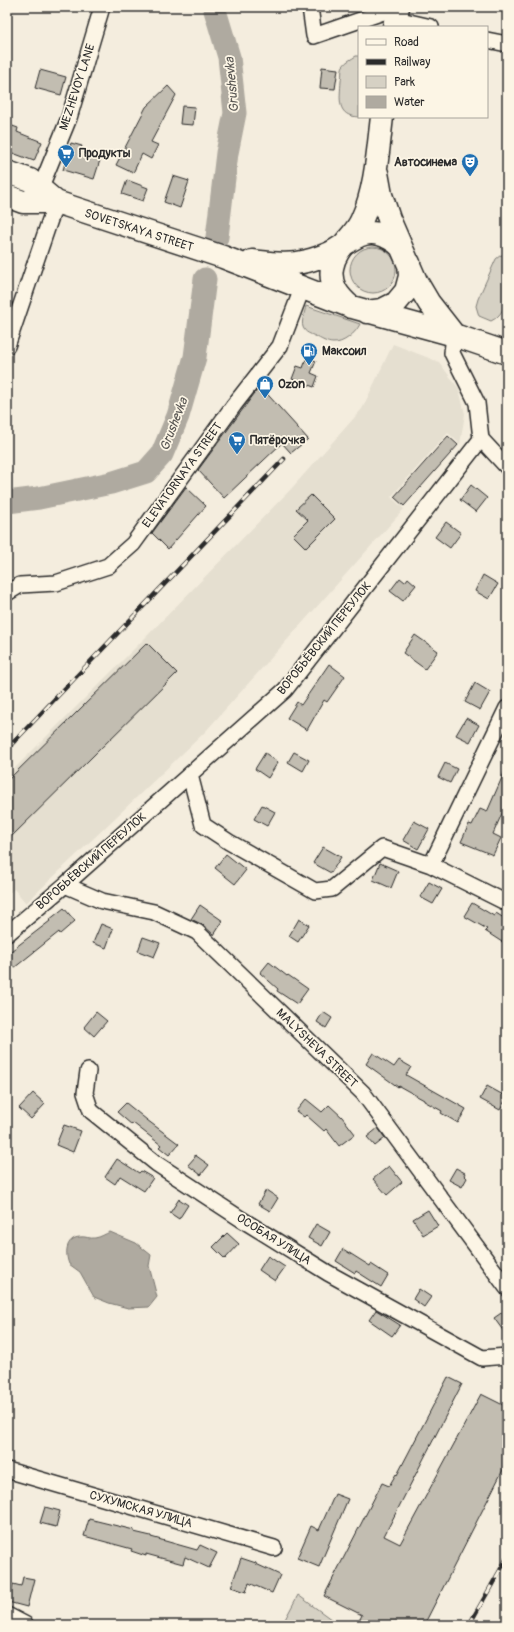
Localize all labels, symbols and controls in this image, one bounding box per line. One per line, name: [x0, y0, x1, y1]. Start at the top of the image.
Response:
legend: [358, 26, 488, 118]
text: Road: [394, 35, 419, 50]
street label: MEZHEVOY LANE: [56, 42, 99, 132]
text: Railway: [394, 55, 430, 70]
water label: Grushevka: [222, 56, 242, 113]
text: Park: [394, 75, 415, 90]
text: Water: [394, 95, 425, 110]
supermarket icon: Продукты: [56, 143, 76, 168]
place label: Продукты: [79, 146, 131, 161]
theatre icon: Автосинема: [460, 152, 480, 177]
place label: Автосинема: [394, 155, 457, 170]
street label: SOVETSKAYA STREET: [82, 206, 196, 255]
fuel station icon: Максоил: [299, 341, 319, 366]
place label: Максоил: [322, 344, 367, 359]
shop icon: Ozon: [255, 374, 275, 399]
place label: Ozon: [278, 377, 305, 392]
water label: Grushevka: [157, 395, 192, 453]
street label: ELEVATORNAYA STREET: [139, 419, 226, 531]
supermarket icon: Пятёрочка: [227, 430, 247, 455]
place label: Пятёрочка: [250, 433, 306, 448]
street label: ВОРОБЬЁВСКИЙ ПЕРЕУЛОК: [273, 578, 375, 698]
street label: ВОРОБЬЁВСКИЙ ПЕРЕУЛОК: [32, 809, 150, 913]
street label: MALYSHEVA STREET: [273, 1006, 361, 1091]
street label: ОСОБАЯ УЛИЦА: [234, 1211, 314, 1268]
street label: СУХУМСКАЯ УЛИЦА: [88, 1488, 194, 1531]

